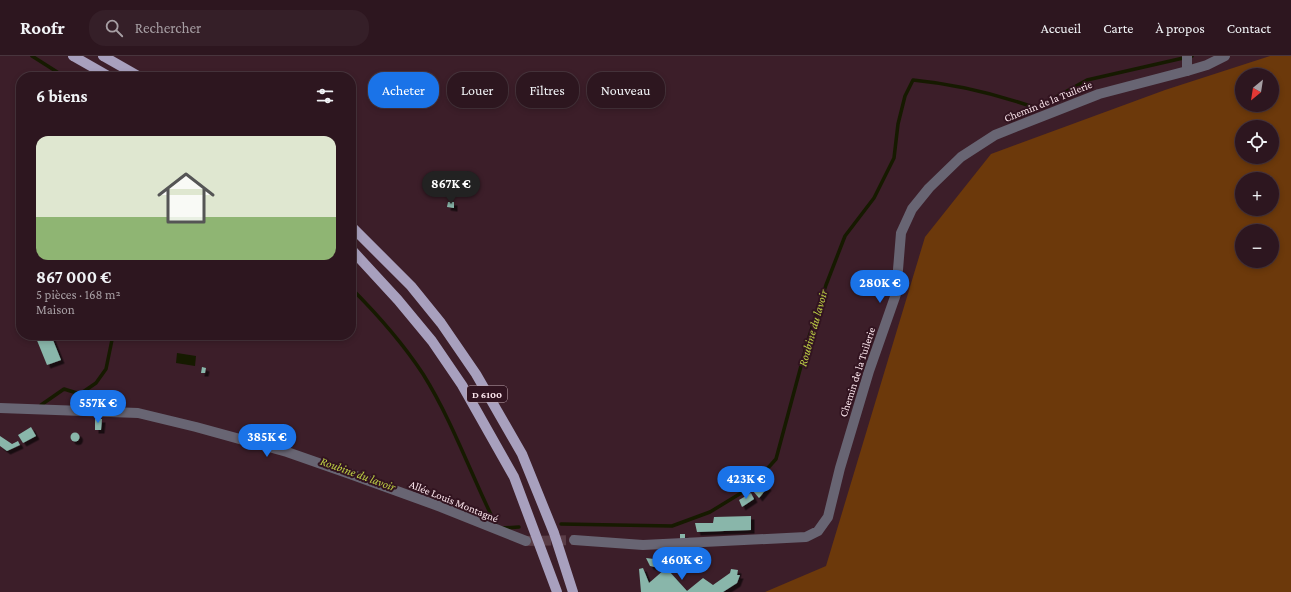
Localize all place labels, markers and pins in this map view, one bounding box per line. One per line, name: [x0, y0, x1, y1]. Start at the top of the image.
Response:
pin: 867K €: [418, 171, 484, 205]
pin: 280K €: [847, 270, 913, 304]
pin: 557K €: [65, 390, 131, 424]
pin: 385K €: [234, 424, 300, 458]
pin: 423K €: [713, 466, 779, 500]
pin: 460K €: [649, 547, 715, 581]

